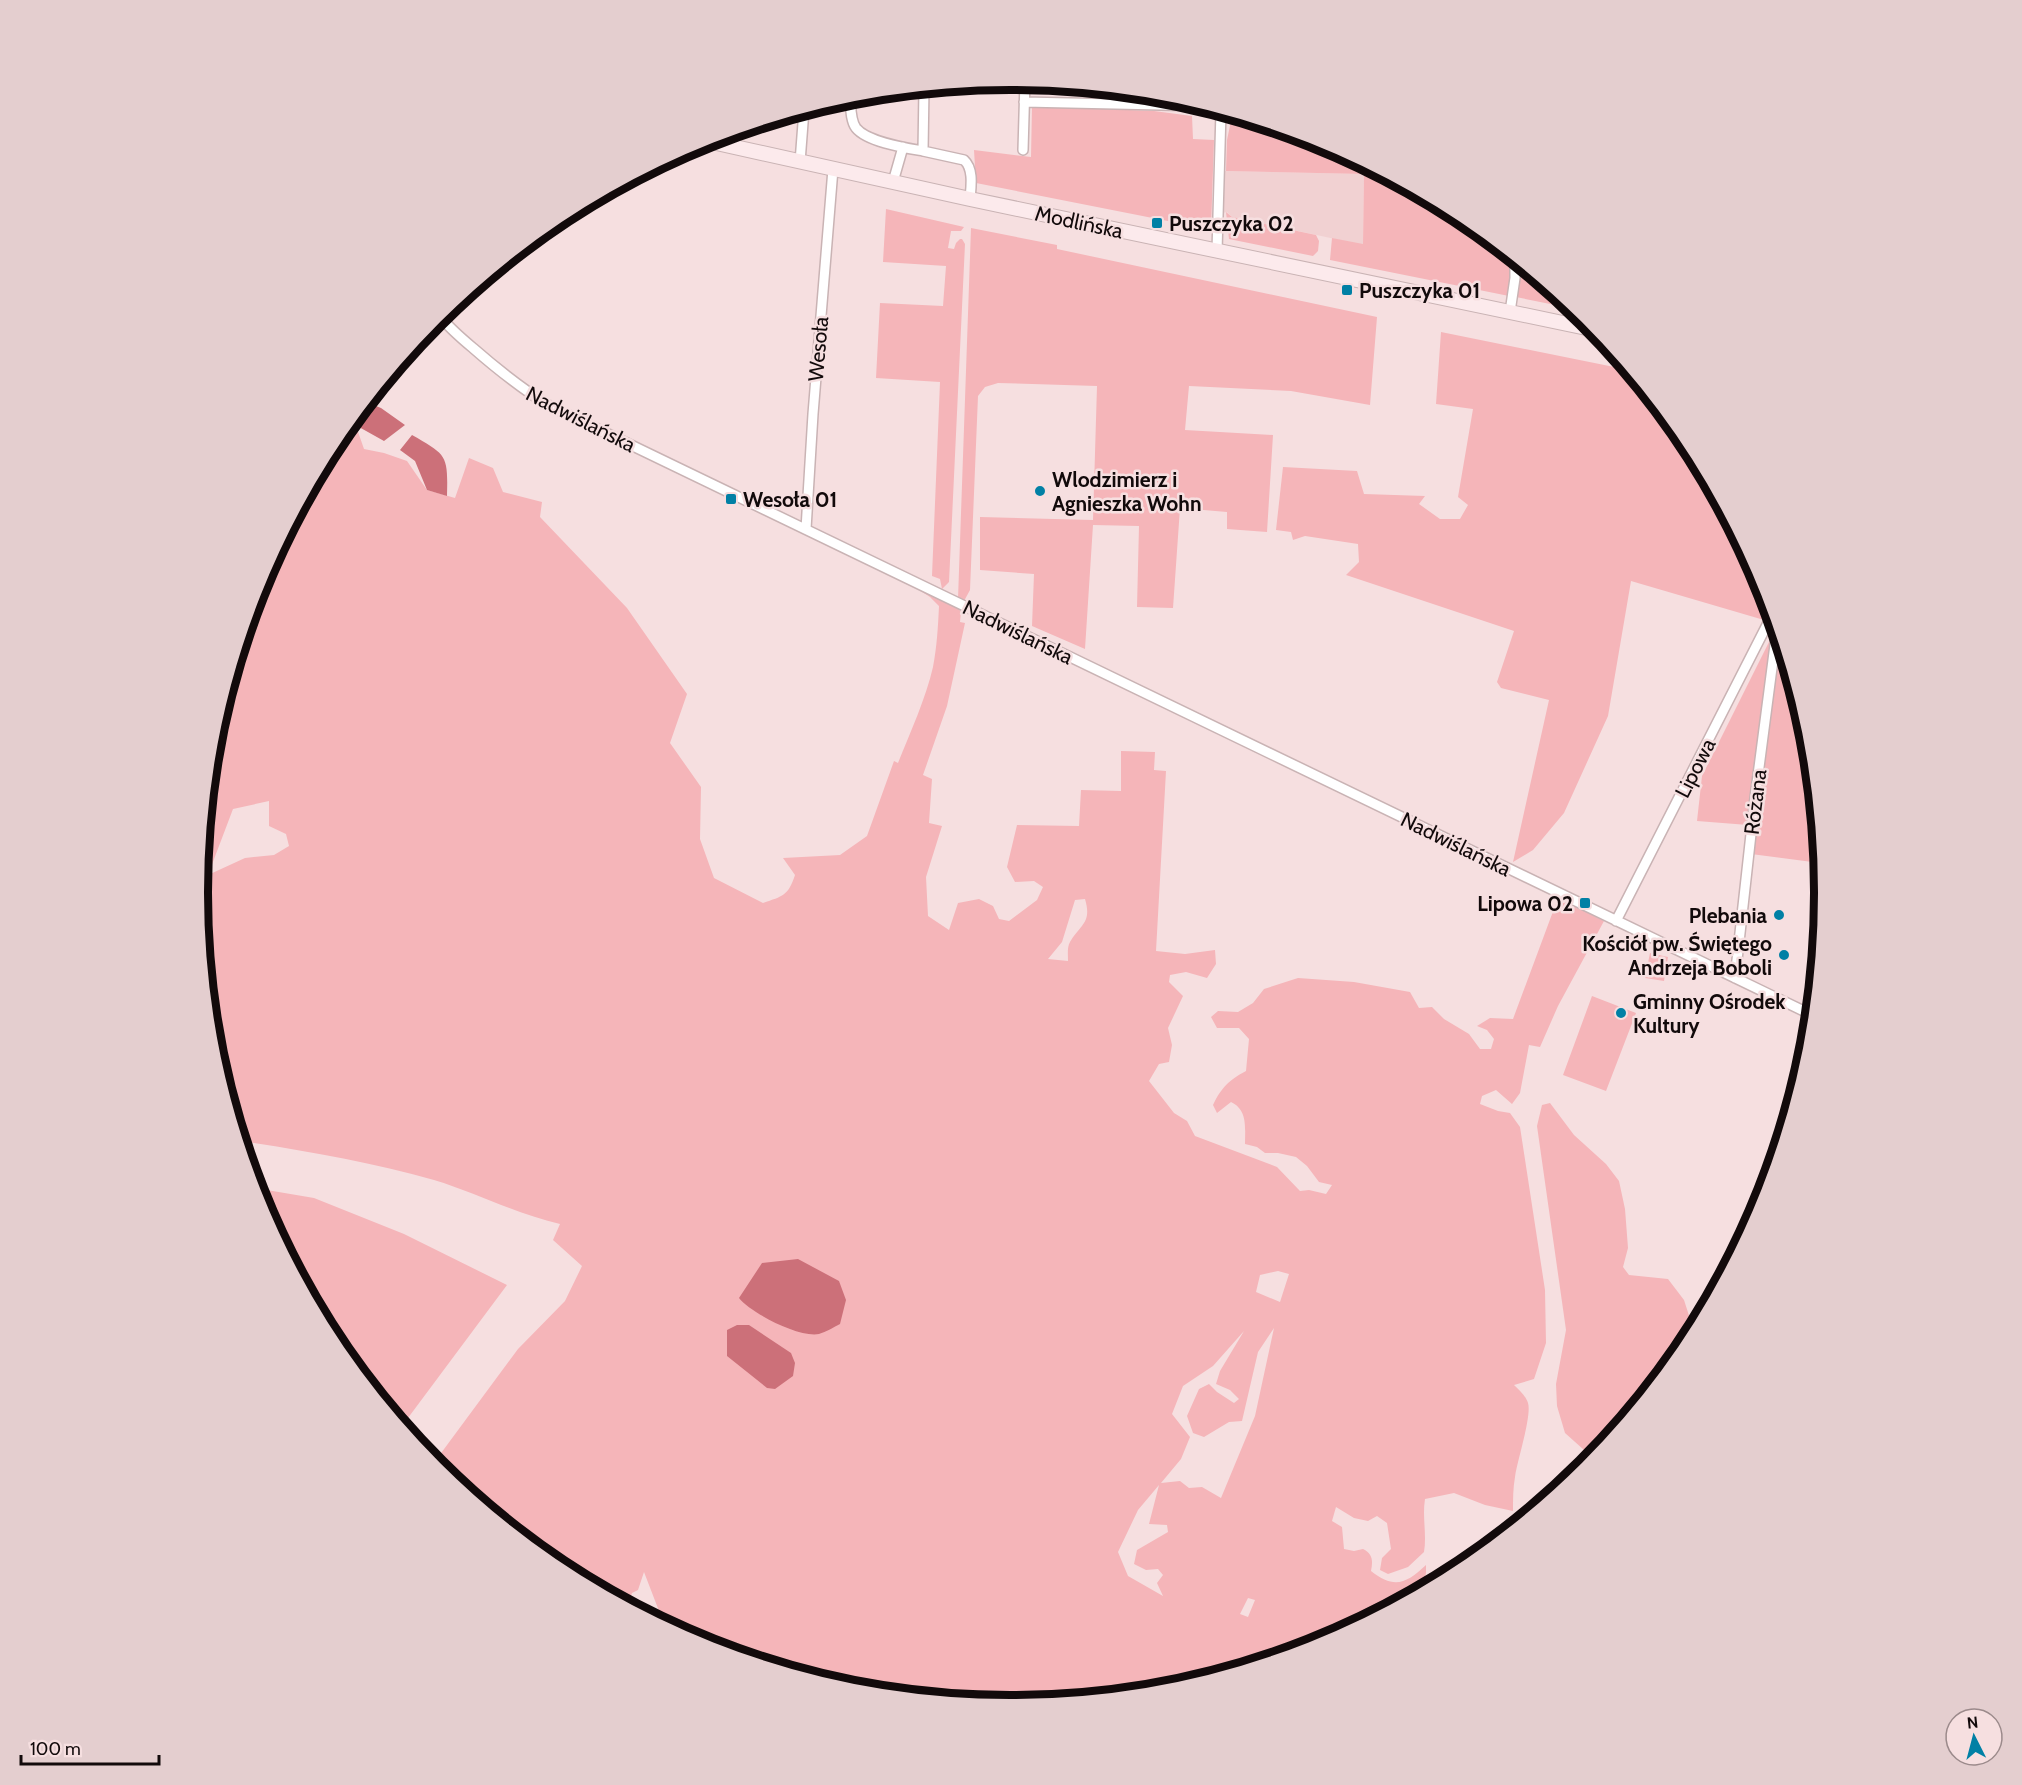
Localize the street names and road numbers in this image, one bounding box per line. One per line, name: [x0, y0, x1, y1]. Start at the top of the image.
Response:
street label: Modlińska: [1033, 200, 1125, 244]
street label: Wesoła: [803, 315, 833, 383]
street label: Nadwiślańska: [522, 381, 640, 457]
street label: Nadwiślańska: [959, 595, 1077, 669]
street label: Lipowa: [1669, 734, 1721, 802]
street label: Różana: [1739, 768, 1771, 836]
street label: Nadwiślańska: [1397, 807, 1515, 881]

